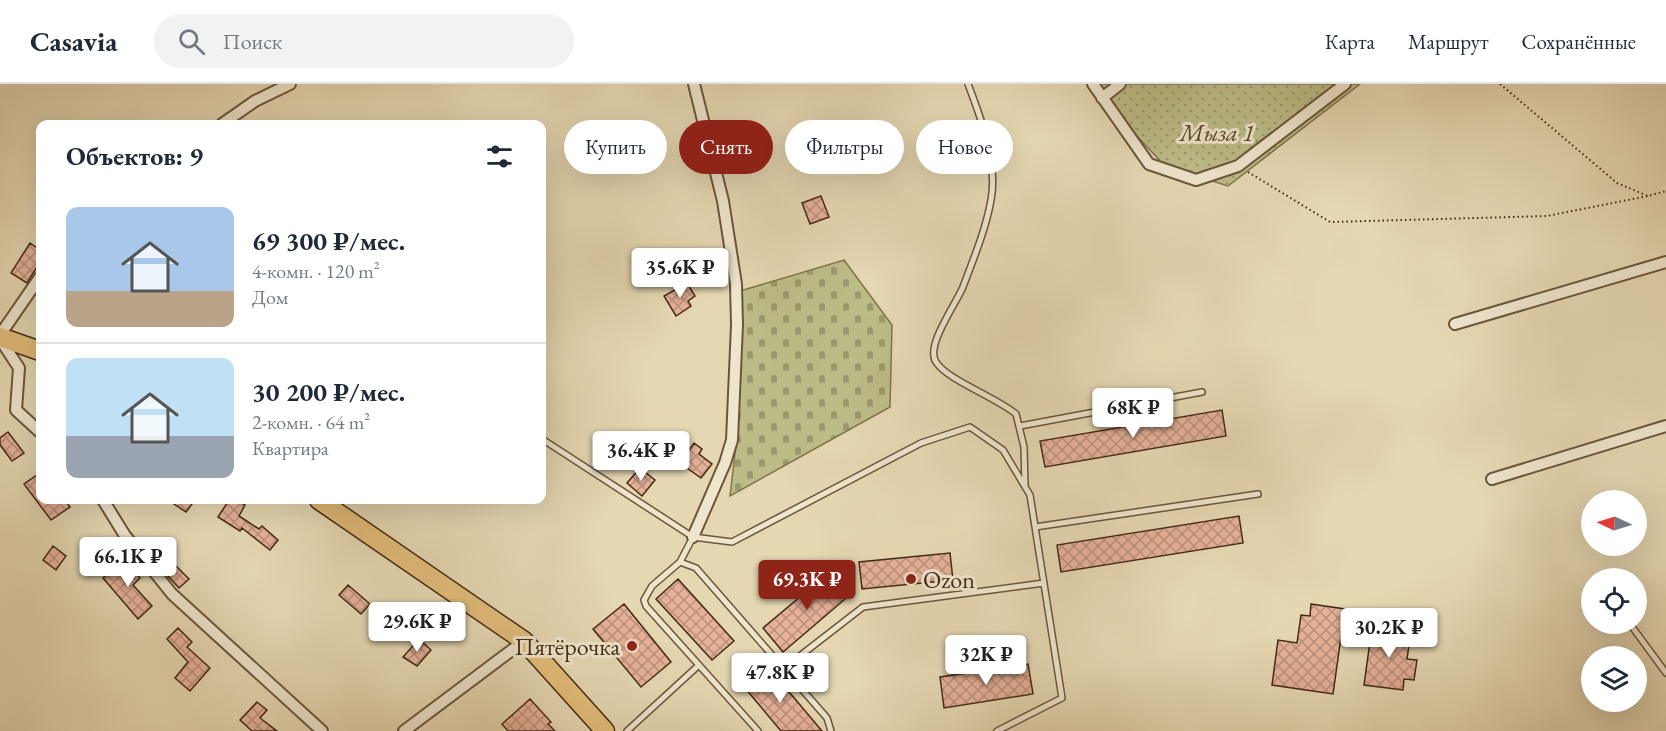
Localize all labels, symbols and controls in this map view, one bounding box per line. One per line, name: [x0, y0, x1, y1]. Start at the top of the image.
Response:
search box: [154, 14, 574, 68]
text: Casavia: [30, 23, 118, 59]
icon: search: [175, 25, 208, 58]
text: Поиск: [223, 27, 282, 56]
text: Карта: [1325, 28, 1375, 55]
text: Маршрут: [1408, 28, 1489, 55]
text: Сохранённые: [1522, 28, 1636, 55]
park label: Мыза 1: [1178, 117, 1254, 148]
chip: Купить: [564, 120, 667, 174]
chip: Снять: [679, 120, 773, 174]
chip: Фильтры: [785, 120, 904, 174]
chip: Новое: [916, 120, 1013, 174]
text: Объектов: 9: [66, 139, 203, 173]
icon: filters: [483, 140, 516, 173]
text: 69 300 ₽/мес.: [252, 224, 405, 258]
icon: home: [114, 231, 186, 303]
pin: 35.6K ₽: [625, 248, 735, 299]
text: 35.6K ₽: [646, 254, 714, 280]
text: 4-комн. · 120 m²: [252, 258, 380, 284]
text: Дом: [252, 284, 288, 310]
text: 30 200 ₽/мес.: [252, 375, 405, 409]
icon: home: [114, 382, 186, 454]
pin: 68K ₽: [1091, 388, 1175, 439]
text: 68K ₽: [1106, 394, 1160, 420]
text: 2-комн. · 64 m²: [252, 409, 370, 435]
pin: 36.4K ₽: [586, 431, 696, 482]
text: Квартира: [252, 435, 329, 461]
text: 36.4K ₽: [607, 437, 675, 463]
north arrow: [1581, 490, 1647, 556]
map controls: [1581, 490, 1647, 712]
pin: 66.1K ₽: [73, 537, 183, 588]
text: 66.1K ₽: [94, 543, 162, 569]
pin: 69.3K ₽: [752, 560, 862, 611]
place label: Ozon: [923, 564, 975, 595]
text: 69.3K ₽: [773, 566, 841, 592]
button: locate: [1581, 568, 1647, 634]
marker: Ozon: [904, 572, 918, 586]
pin: 29.6K ₽: [362, 602, 472, 653]
text: 29.6K ₽: [383, 608, 451, 634]
pin: 30.2K ₽: [1334, 608, 1444, 659]
text: 30.2K ₽: [1355, 614, 1423, 640]
place label: Пятёрочка: [514, 631, 620, 662]
pin: 32K ₽: [944, 635, 1028, 686]
marker: Пятёрочка: [625, 639, 639, 653]
text: 32K ₽: [959, 641, 1013, 667]
button: layers: [1581, 646, 1647, 712]
pin: 47.8K ₽: [725, 653, 835, 704]
text: 47.8K ₽: [746, 659, 814, 685]

